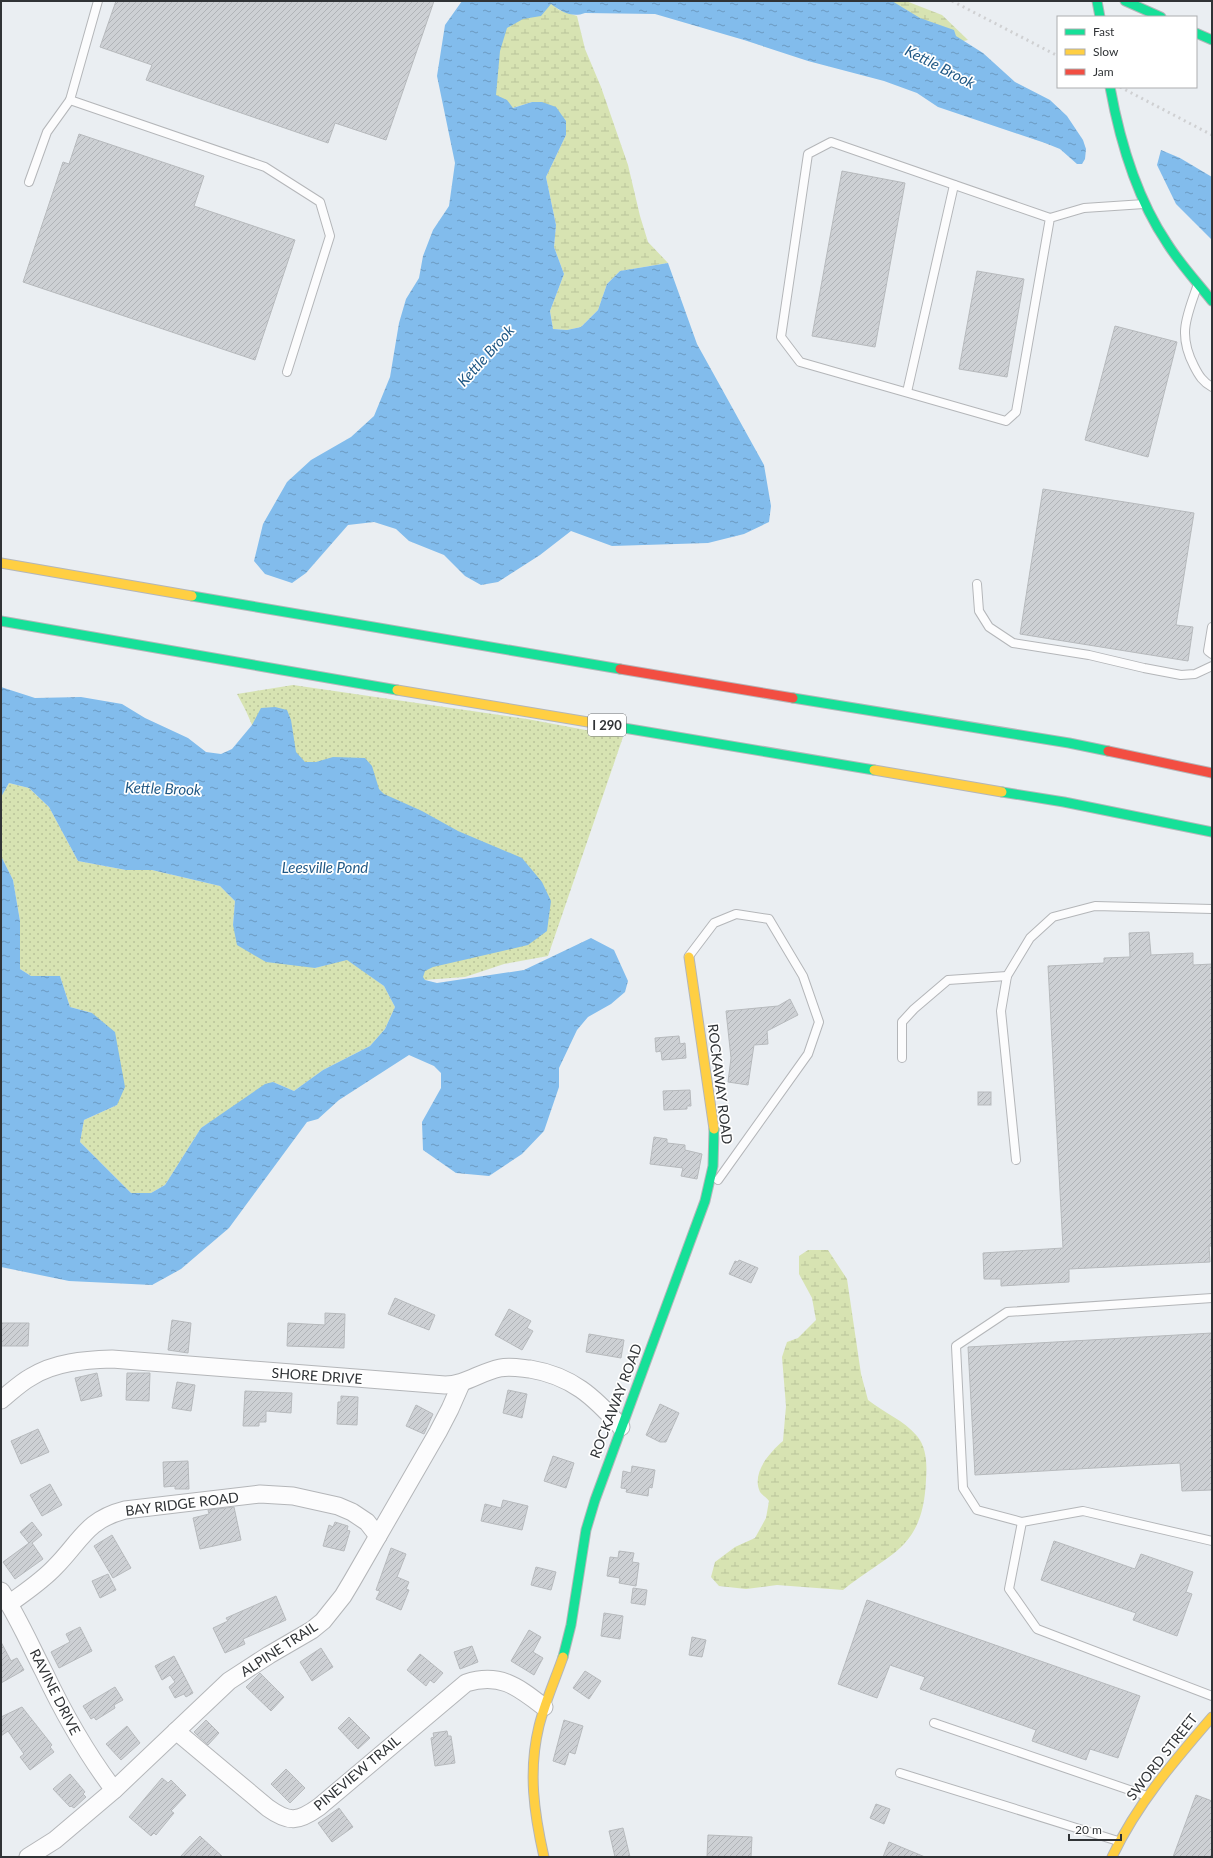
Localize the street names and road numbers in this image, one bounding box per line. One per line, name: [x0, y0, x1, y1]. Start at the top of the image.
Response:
road number: I 290: [588, 714, 626, 736]
street label: ROCKAWAY ROAD: [705, 1023, 736, 1145]
street label: ROCKAWAY ROAD: [586, 1341, 645, 1460]
street label: SHORE DRIVE: [271, 1364, 363, 1387]
street label: BAY RIDGE ROAD: [124, 1488, 240, 1519]
street label: ALPINE TRAIL: [237, 1617, 320, 1680]
street label: RAVINE DRIVE: [26, 1646, 84, 1738]
street label: SWORD STREET: [1123, 1709, 1201, 1803]
street label: PINEVIEW TRAIL: [310, 1731, 403, 1814]

